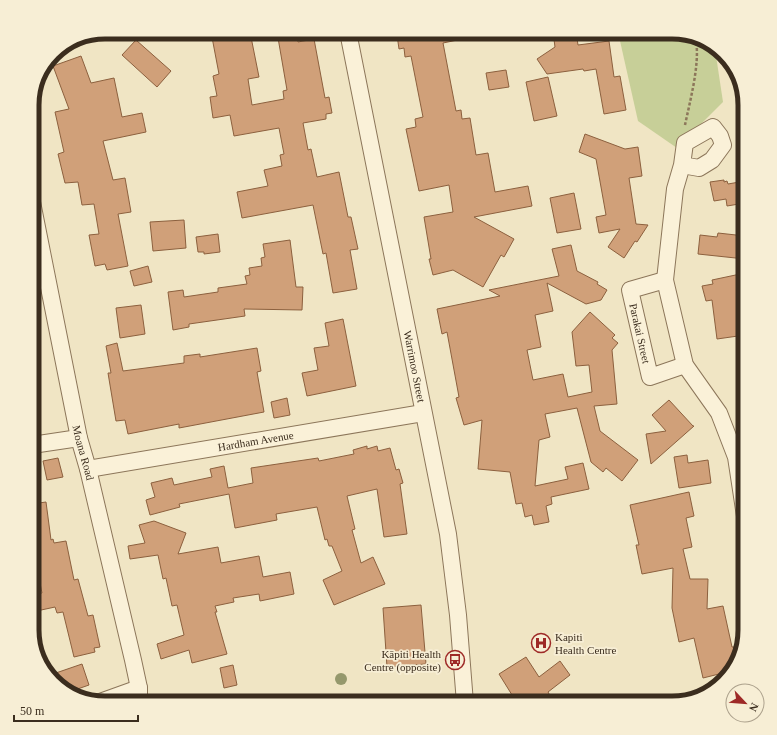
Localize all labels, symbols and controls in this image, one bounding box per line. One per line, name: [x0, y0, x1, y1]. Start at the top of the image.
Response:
street label: Parakai Street: [627, 302, 653, 365]
street label: Warrimoo Street: [402, 330, 428, 403]
street label: Moana Road: [71, 424, 97, 482]
street label: Hardham Avenue: [217, 429, 295, 453]
place label: Kapiti Health Centre: [555, 631, 617, 656]
hospital icon: Kapiti Health Centre: [530, 632, 552, 654]
place label: Kāpiti Health Centre (opposite): [364, 648, 441, 674]
bus stop icon: Kāpiti Health Centre (opposite): [444, 649, 466, 671]
north arrow: [725, 683, 765, 723]
scale bar: [14, 697, 138, 723]
text: N: [747, 701, 761, 714]
text: 50 m: [20, 704, 45, 718]

